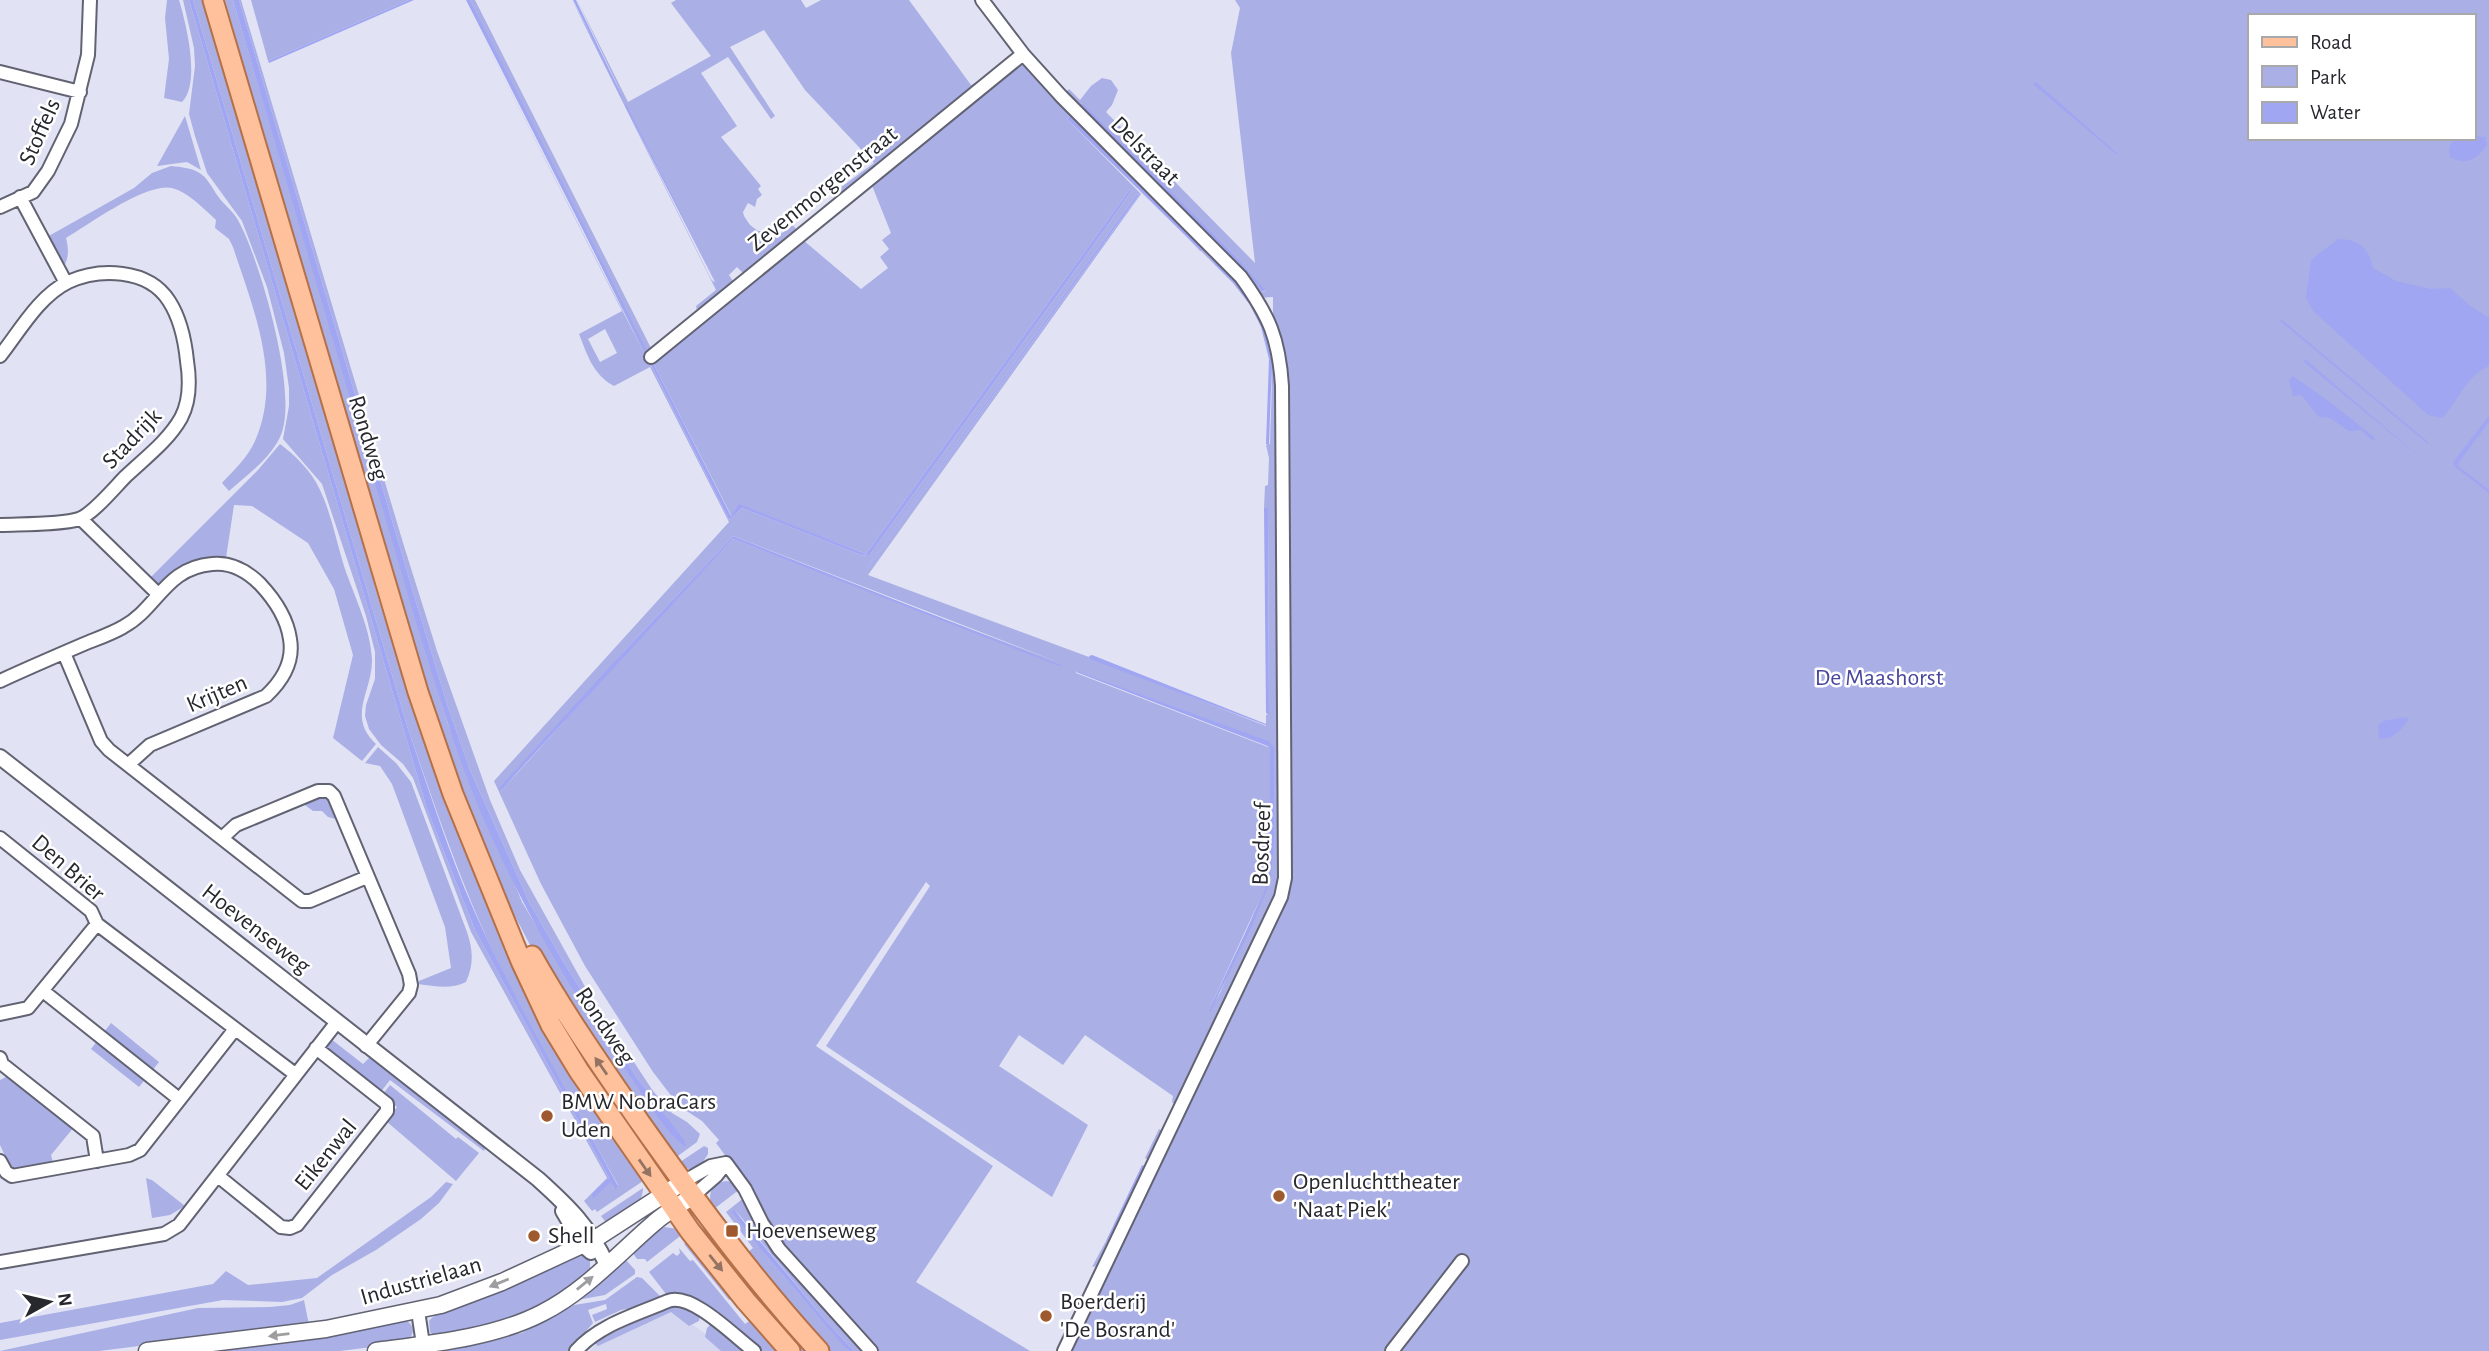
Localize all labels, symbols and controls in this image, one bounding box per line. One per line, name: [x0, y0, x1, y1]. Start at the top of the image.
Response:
legend: [2248, 14, 2475, 140]
text: Road: [2310, 32, 2352, 53]
text: Park: [2310, 67, 2347, 88]
street label: Stoffels: [15, 95, 65, 169]
text: Water: [2310, 102, 2360, 123]
street label: Delstraat: [1106, 112, 1184, 190]
street label: Zevenmorgenstraat: [744, 122, 902, 256]
street label: Rondweg: [344, 393, 392, 483]
street label: Stadrijk: [98, 404, 166, 474]
park label: De Maashorst: [1815, 666, 1944, 690]
street label: Krijten: [183, 671, 251, 717]
street label: Bosdreef: [1249, 800, 1275, 886]
street label: Den Brier: [27, 830, 109, 906]
street label: Hoevenseweg: [197, 879, 315, 979]
street label: Rondweg: [571, 983, 639, 1069]
one-way arrow: [594, 1057, 608, 1075]
place label: BMW NobraCars Uden: [561, 1090, 716, 1142]
marker: BMW NobraCars Uden: [539, 1108, 555, 1124]
street label: Eikenwal: [290, 1115, 362, 1195]
one-way arrow: [638, 1159, 652, 1177]
place label: Openluchttheater 'Naat Piek': [1293, 1170, 1460, 1222]
marker: Openluchttheater 'Naat Piek': [1271, 1188, 1287, 1204]
place label: Hoevenseweg: [746, 1219, 877, 1243]
marker: Hoevenseweg: [724, 1223, 740, 1239]
place label: Shell: [548, 1224, 595, 1248]
marker: Shell: [526, 1228, 542, 1244]
street label: Industrielaan: [358, 1252, 484, 1310]
one-way arrow: [708, 1254, 722, 1272]
north arrow: [14, 1267, 84, 1337]
one-way arrow: [577, 1276, 594, 1291]
one-way arrow: [489, 1277, 510, 1288]
place label: Boerderij 'De Bosrand': [1060, 1290, 1175, 1342]
text: N: [54, 1292, 75, 1308]
marker: Boerderij 'De Bosrand': [1038, 1308, 1054, 1324]
one-way arrow: [268, 1330, 290, 1341]

